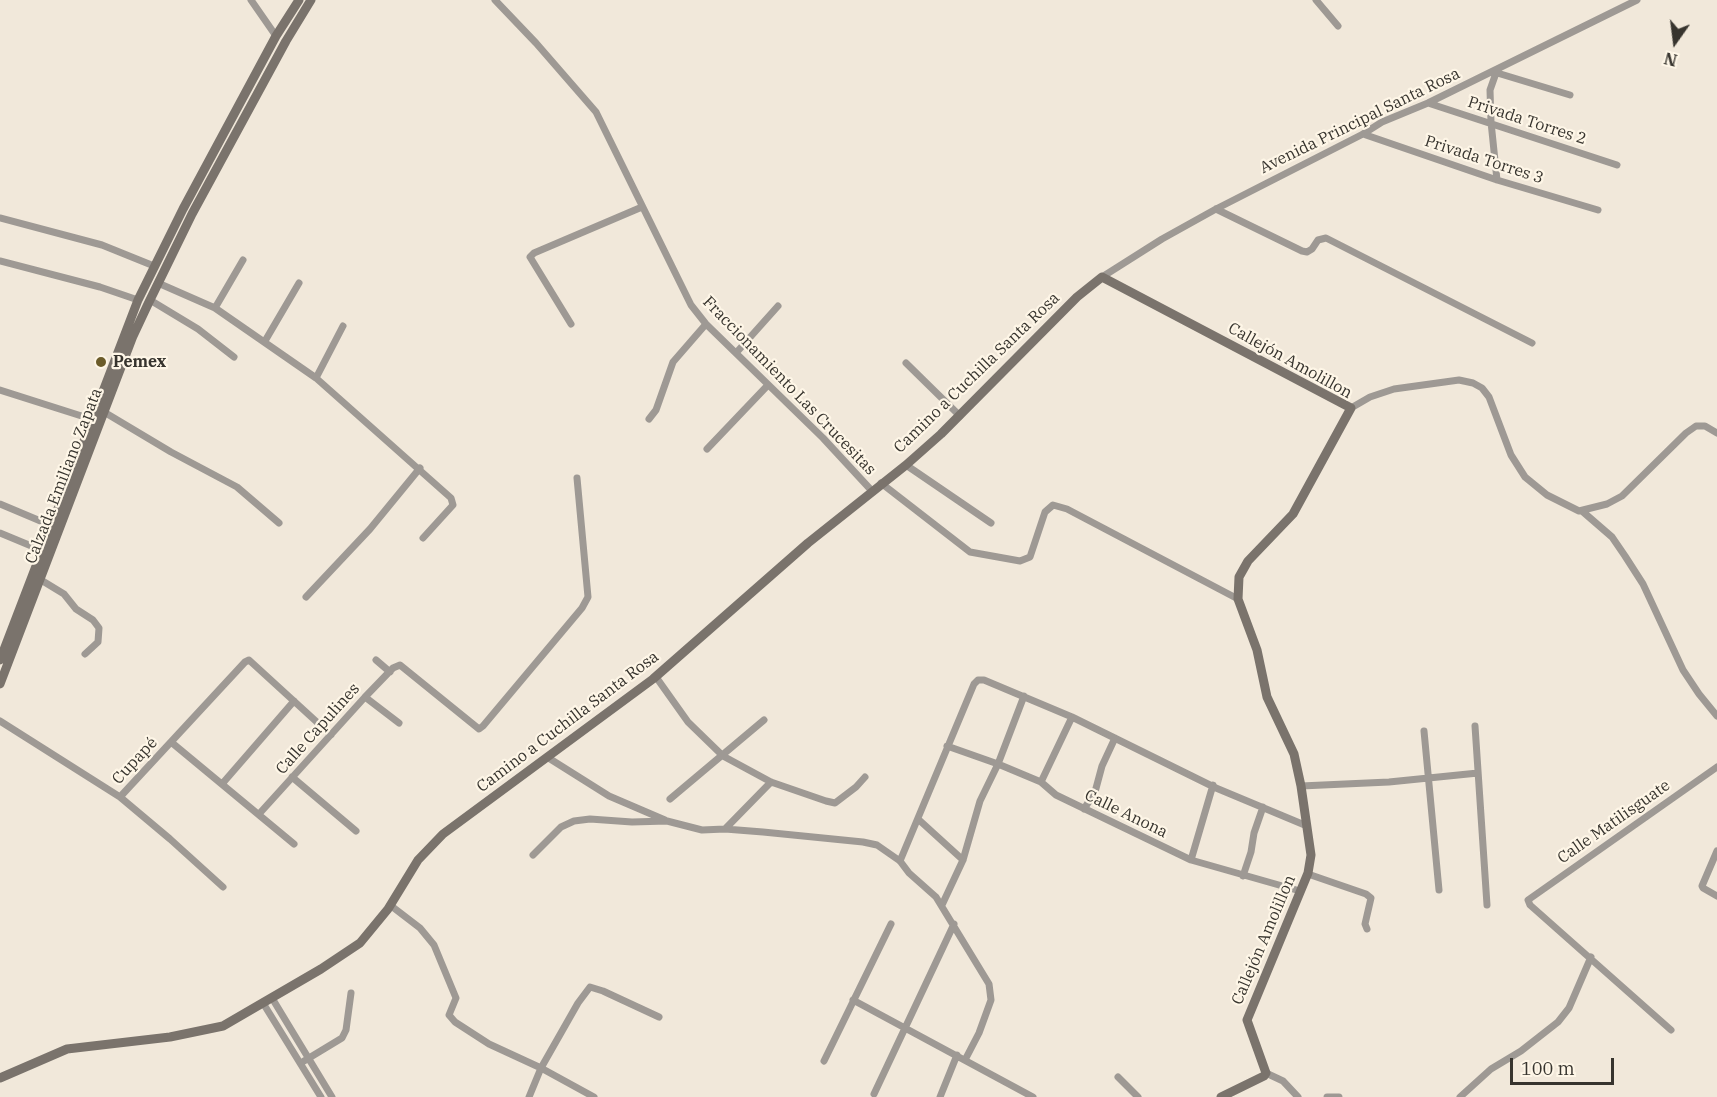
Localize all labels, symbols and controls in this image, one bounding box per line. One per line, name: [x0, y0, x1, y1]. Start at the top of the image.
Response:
north arrow: [1645, 12, 1705, 72]
text: N: [1662, 48, 1679, 71]
street label: Avenida Principal Santa Rosa: [1257, 64, 1463, 178]
street label: Privada Torres 2: [1465, 93, 1589, 149]
street label: Privada Torres 3: [1422, 132, 1546, 188]
street label: Camino a Cuchilla Santa Rosa: [890, 289, 1064, 457]
street label: Fraccionamiento Las Crucesitas: [698, 293, 880, 479]
street label: Callejón Amolillon: [1225, 319, 1355, 403]
place label: Pemex: [113, 352, 166, 372]
marker: Pemex: [94, 355, 108, 369]
street label: Calzada Emiliano Zapata: [22, 385, 106, 567]
street label: Camino a Cuchilla Santa Rosa: [473, 647, 663, 797]
street label: Calle Capulines: [272, 679, 364, 779]
street label: Cupapé: [108, 733, 162, 789]
street label: Calle Matilisguate: [1554, 776, 1674, 868]
street label: Calle Anona: [1081, 786, 1171, 842]
street label: Callejón Amolillon: [1228, 872, 1300, 1008]
scale bar: [1513, 1046, 1616, 1084]
text: 100 m: [1521, 1057, 1575, 1080]

